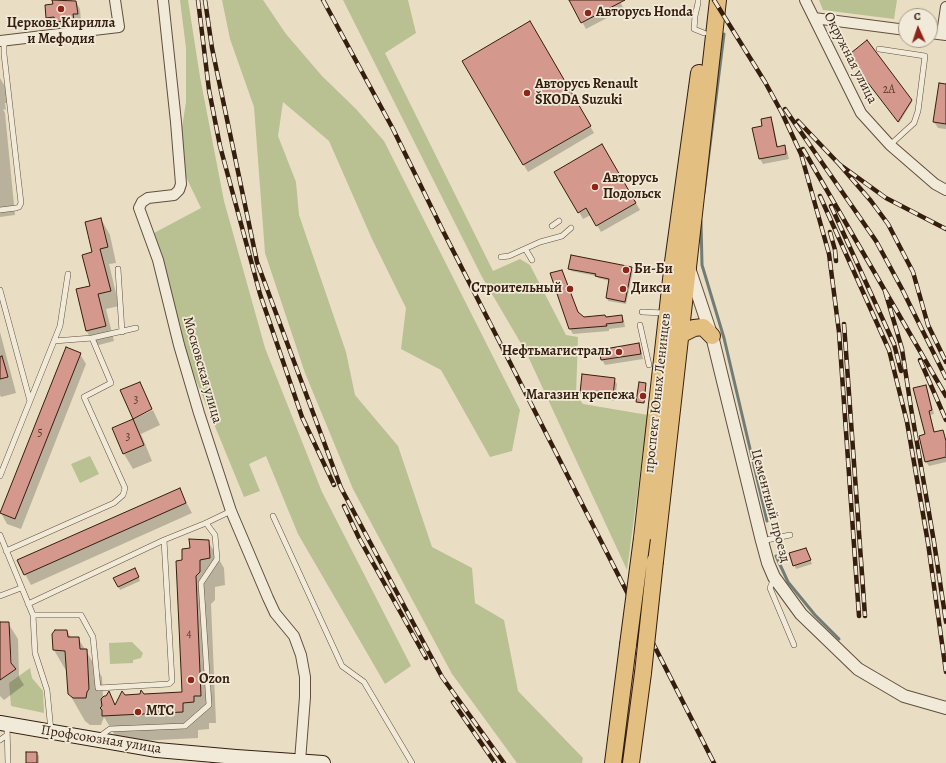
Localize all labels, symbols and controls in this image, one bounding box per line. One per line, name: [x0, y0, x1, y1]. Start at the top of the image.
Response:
marker: Церковь Кирилла и Мефодия: [56, 4, 66, 14]
place label: Авторусь Honda: [596, 5, 693, 21]
marker: Авторусь Honda: [583, 8, 593, 18]
north arrow: [898, 8, 938, 48]
street label: Окружная улица: [820, 9, 880, 107]
text: С: [914, 9, 921, 24]
place label: Церковь Кирилла и Мефодия: [7, 16, 115, 48]
place label: Авторусь Renault ŠKODA Suzuki: [535, 77, 638, 110]
house number: 2А: [883, 83, 895, 97]
marker: Авторусь Renault ŠKODA Suzuki: [522, 88, 532, 98]
place label: Авторусь Подольск: [603, 171, 661, 204]
marker: Авторусь Подольск: [590, 182, 600, 192]
place label: Би-Би: [634, 262, 673, 278]
marker: Би-Би: [621, 265, 631, 275]
place label: Строительный: [471, 281, 562, 297]
place label: Дикси: [631, 281, 671, 297]
marker: Строительный: [565, 284, 575, 294]
marker: Дикси: [618, 284, 628, 294]
street label: проспект Юных Ленинцев: [641, 312, 675, 474]
street label: Московская улица: [179, 315, 225, 425]
place label: Нефтьмагистраль: [502, 344, 611, 360]
marker: Нефтьмагистраль: [614, 347, 624, 357]
place label: Магазин крепежа: [526, 388, 635, 404]
marker: Магазин крепежа: [638, 391, 648, 401]
house number: 3: [134, 393, 138, 407]
house number: 5: [37, 426, 43, 440]
house number: 3: [126, 430, 130, 444]
street label: Цементный проезд: [747, 448, 793, 564]
house number: 4: [186, 627, 192, 641]
place label: Ozon: [199, 672, 230, 688]
marker: Ozon: [186, 675, 196, 685]
place label: МТС: [146, 704, 174, 720]
marker: МТС: [133, 707, 143, 717]
street label: Профсоюзная улица: [39, 722, 163, 758]

